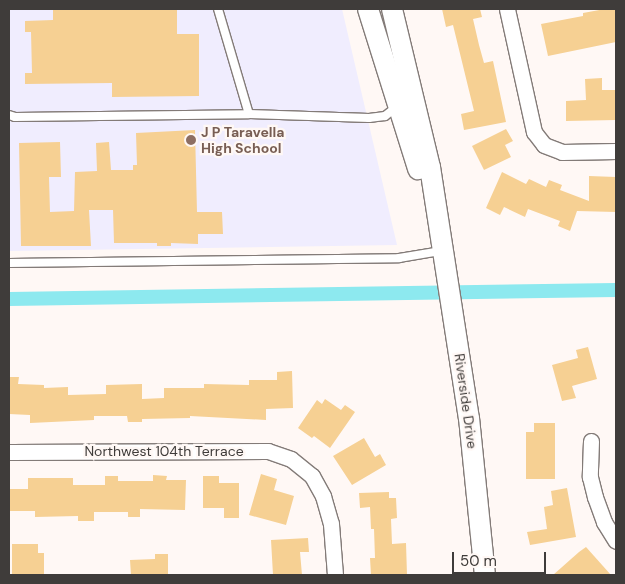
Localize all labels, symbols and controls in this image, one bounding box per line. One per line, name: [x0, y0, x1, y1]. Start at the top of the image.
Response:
place label: J P Taravella High School: [201, 124, 285, 156]
marker: J P Taravella High School: [185, 134, 197, 146]
street label: Riverside Drive: [451, 352, 481, 450]
street label: Northwest 104th Terrace: [84, 443, 244, 459]
scale bar: [455, 542, 549, 574]
text: 50 m: [460, 551, 497, 571]

